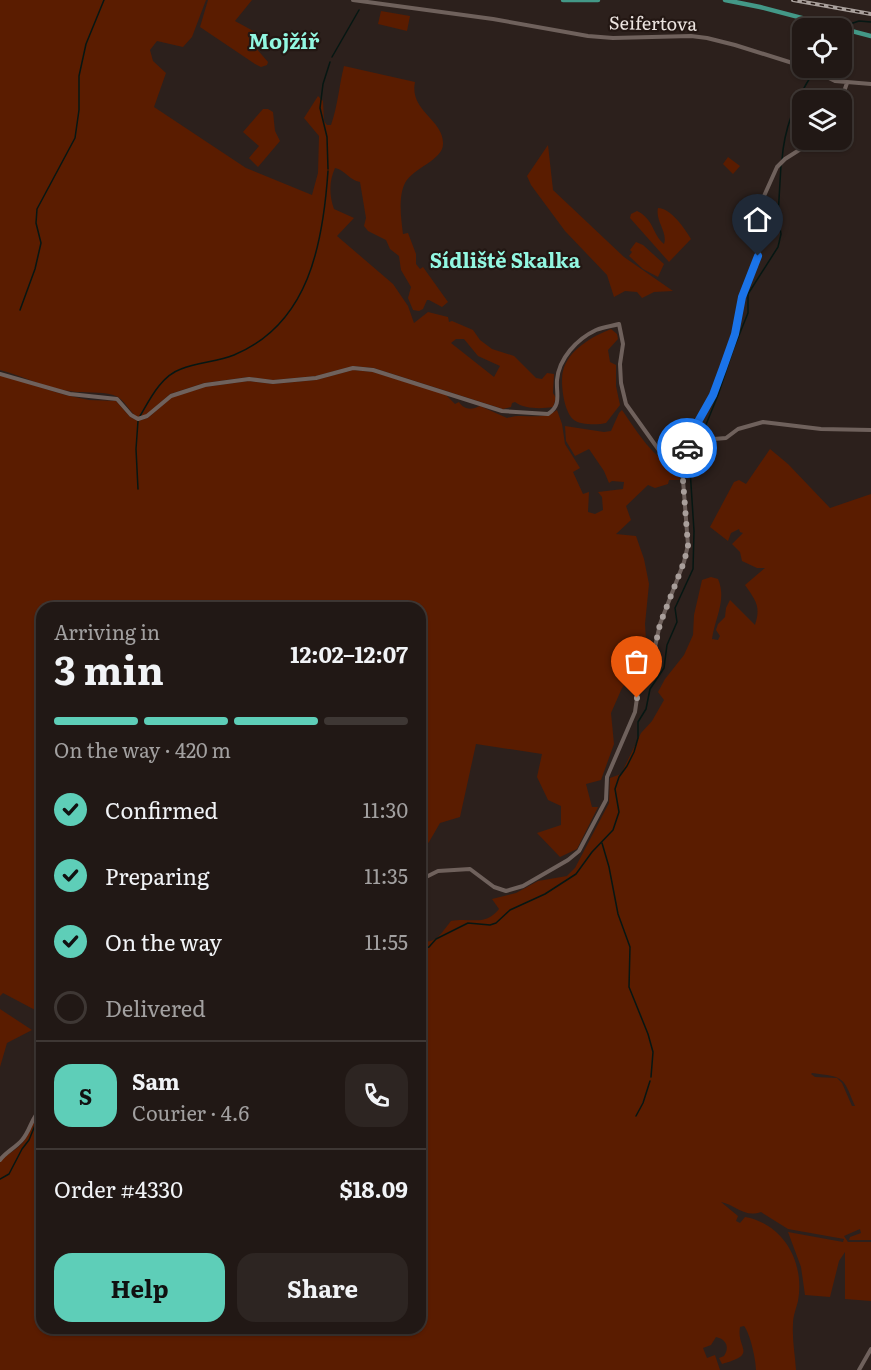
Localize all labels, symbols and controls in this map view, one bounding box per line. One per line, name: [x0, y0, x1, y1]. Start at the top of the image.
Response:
street label: Seifertova: [609, 8, 698, 37]
map controls: [792, 18, 852, 150]
button: locate: [792, 18, 852, 78]
district label: Mojžíř: [249, 24, 320, 55]
button: layers: [792, 90, 852, 150]
pin: [732, 194, 783, 256]
icon: home: [741, 203, 774, 236]
district label: Sídliště Skalka: [430, 244, 581, 274]
courier: [657, 418, 717, 478]
icon: car: [671, 432, 704, 465]
text: Arriving in: [54, 616, 160, 646]
pin: [611, 636, 662, 698]
text: 12:02–12:07: [290, 637, 408, 670]
text: 3 min: [54, 639, 164, 697]
icon: bag: [620, 645, 653, 678]
text: On the way · 420 m: [54, 734, 231, 764]
icon: check: [54, 793, 87, 826]
text: Confirmed: [105, 793, 218, 826]
text: 11:30: [363, 794, 408, 824]
icon: check: [54, 859, 87, 892]
text: Preparing: [105, 859, 209, 892]
text: 11:35: [364, 860, 408, 890]
icon: check: [54, 925, 87, 958]
text: On the way: [105, 925, 222, 958]
text: 11:55: [365, 926, 408, 956]
text: Delivered: [105, 991, 206, 1024]
text: Sam: [132, 1064, 180, 1097]
button: phone: [345, 1064, 408, 1127]
text: S: [79, 1079, 92, 1112]
text: Courier · 4.6: [132, 1097, 249, 1127]
text: Order #4330: [54, 1172, 183, 1205]
text: $18.09: [339, 1172, 408, 1205]
button: Help: [54, 1253, 225, 1322]
button: Share: [237, 1253, 408, 1322]

